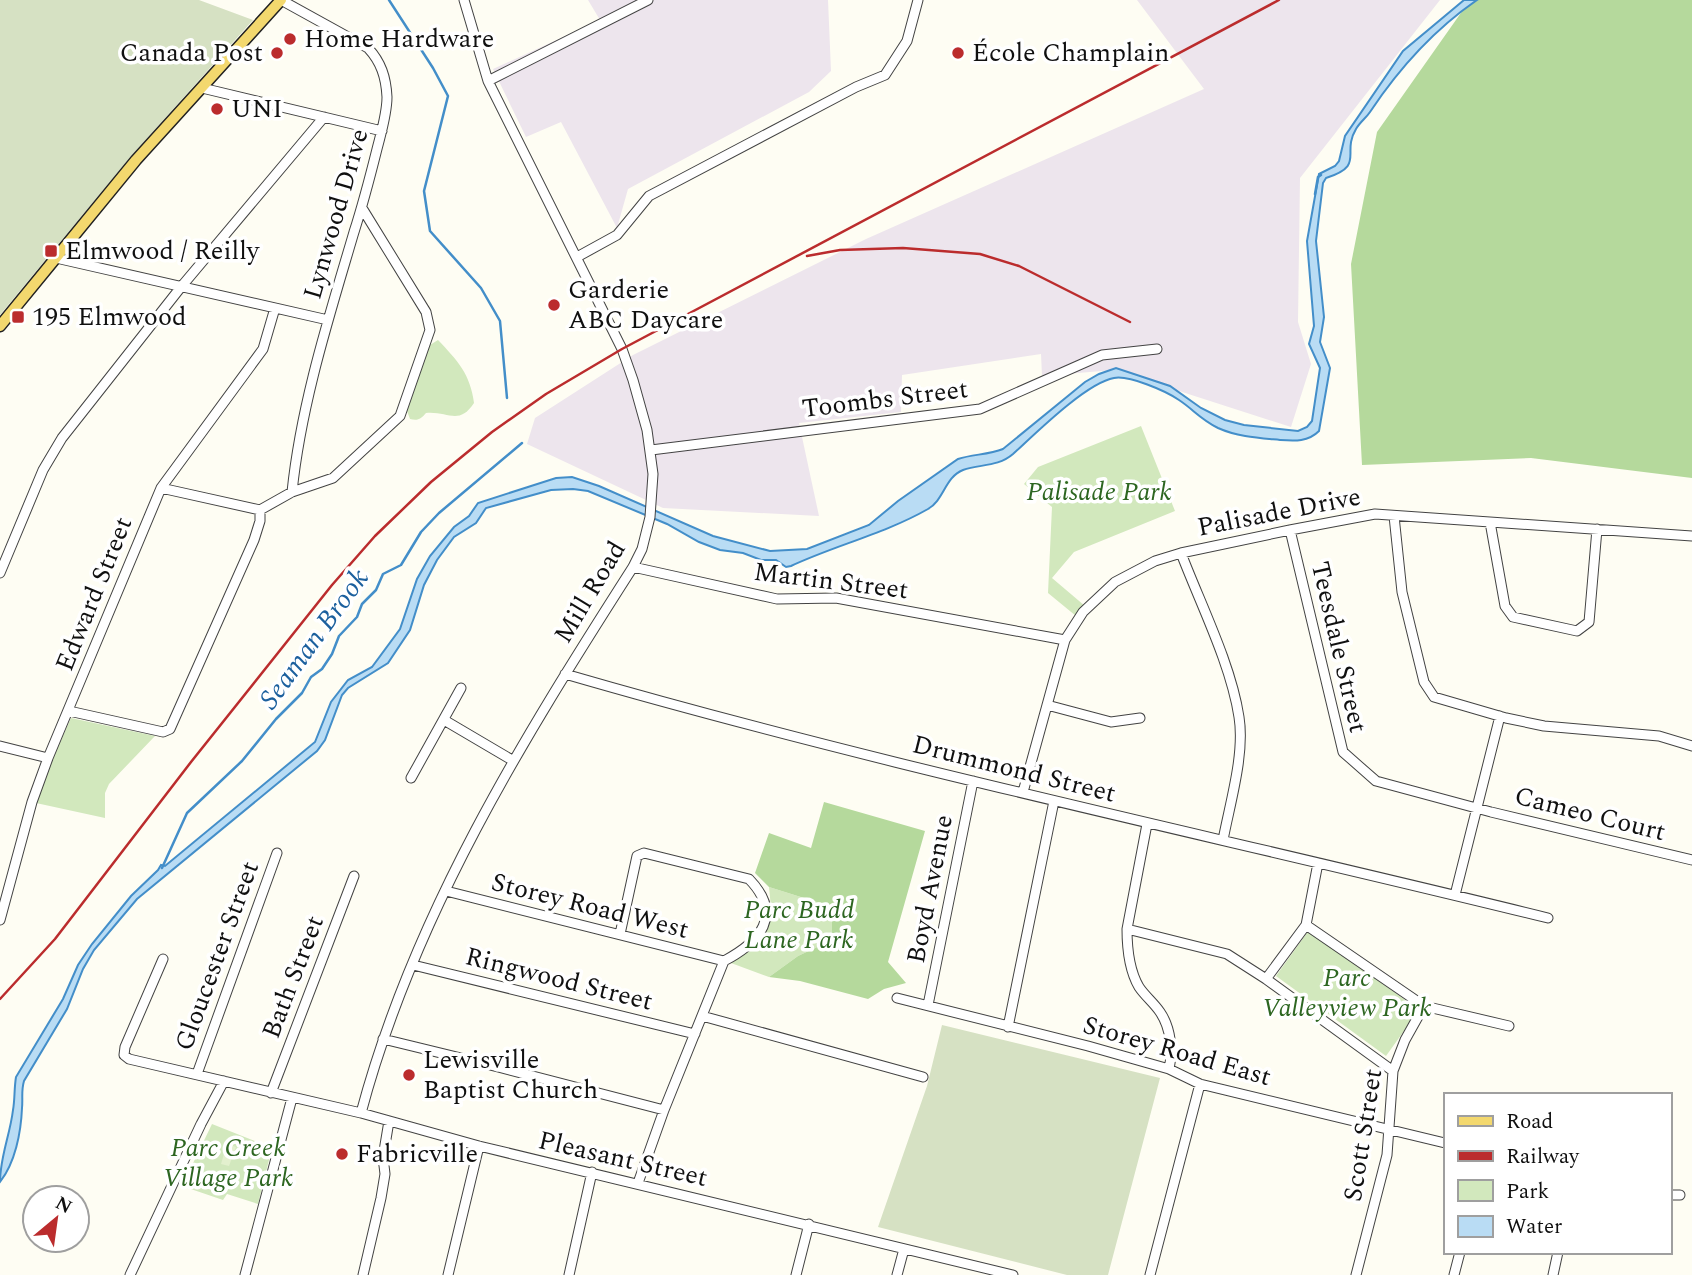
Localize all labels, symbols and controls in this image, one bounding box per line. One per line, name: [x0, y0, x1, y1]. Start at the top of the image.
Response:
place label: Home Hardware: [304, 19, 494, 59]
marker: Home Hardware: [282, 31, 298, 47]
place label: Canada Post: [120, 33, 263, 73]
place label: École Champlain: [972, 33, 1170, 73]
marker: Canada Post: [269, 45, 285, 61]
marker: École Champlain: [950, 45, 966, 61]
place label: UNI: [231, 89, 283, 129]
marker: UNI: [209, 101, 225, 117]
street label: Lynwood Drive: [292, 124, 380, 304]
place label: Elmwood / Reilly: [65, 231, 261, 271]
marker: Elmwood / Reilly: [43, 243, 59, 259]
place label: Garderie ABC Daycare: [568, 270, 723, 340]
place label: 195 Elmwood: [32, 297, 187, 337]
marker: Garderie ABC Daycare: [546, 297, 562, 313]
marker: 195 Elmwood: [10, 309, 26, 325]
street label: Toombs Street: [800, 369, 970, 429]
park label: Palisade Park: [1026, 472, 1172, 512]
street label: Palisade Drive: [1194, 477, 1364, 547]
street label: Edward Street: [45, 511, 143, 677]
street label: Mill Road: [544, 533, 636, 651]
street label: Martin Street: [752, 552, 910, 610]
street label: Teesdale Street: [1300, 557, 1378, 737]
water label: Seaman Brook: [248, 560, 380, 718]
street label: Drummond Street: [908, 724, 1120, 814]
street label: Cameo Court: [1510, 776, 1670, 852]
street label: Boyd Avenue: [896, 811, 964, 967]
street label: Gloucester Street: [164, 856, 270, 1056]
street label: Storey Road West: [487, 862, 693, 950]
park label: Parc Budd Lane Park: [744, 890, 854, 960]
street label: Bath Street: [251, 910, 335, 1044]
street label: Ringwood Street: [461, 936, 657, 1022]
park label: Parc Valleyview Park: [1262, 958, 1432, 1028]
street label: Storey Road East: [1078, 1005, 1276, 1097]
place label: Lewisville Baptist Church: [423, 1040, 598, 1110]
street label: Scott Street: [1333, 1066, 1393, 1204]
marker: Lewisville Baptist Church: [401, 1067, 417, 1083]
legend: [1444, 1093, 1671, 1254]
text: Road: [1506, 1106, 1553, 1138]
street label: Pleasant Street: [534, 1120, 712, 1198]
park label: Parc Creek Village Park: [163, 1128, 293, 1198]
place label: Fabricville: [356, 1134, 478, 1174]
text: Railway: [1506, 1141, 1580, 1173]
marker: Fabricville: [334, 1146, 350, 1162]
text: Park: [1506, 1176, 1550, 1208]
north arrow: [21, 1184, 91, 1254]
text: N: [50, 1189, 77, 1222]
text: Water: [1506, 1211, 1562, 1243]

